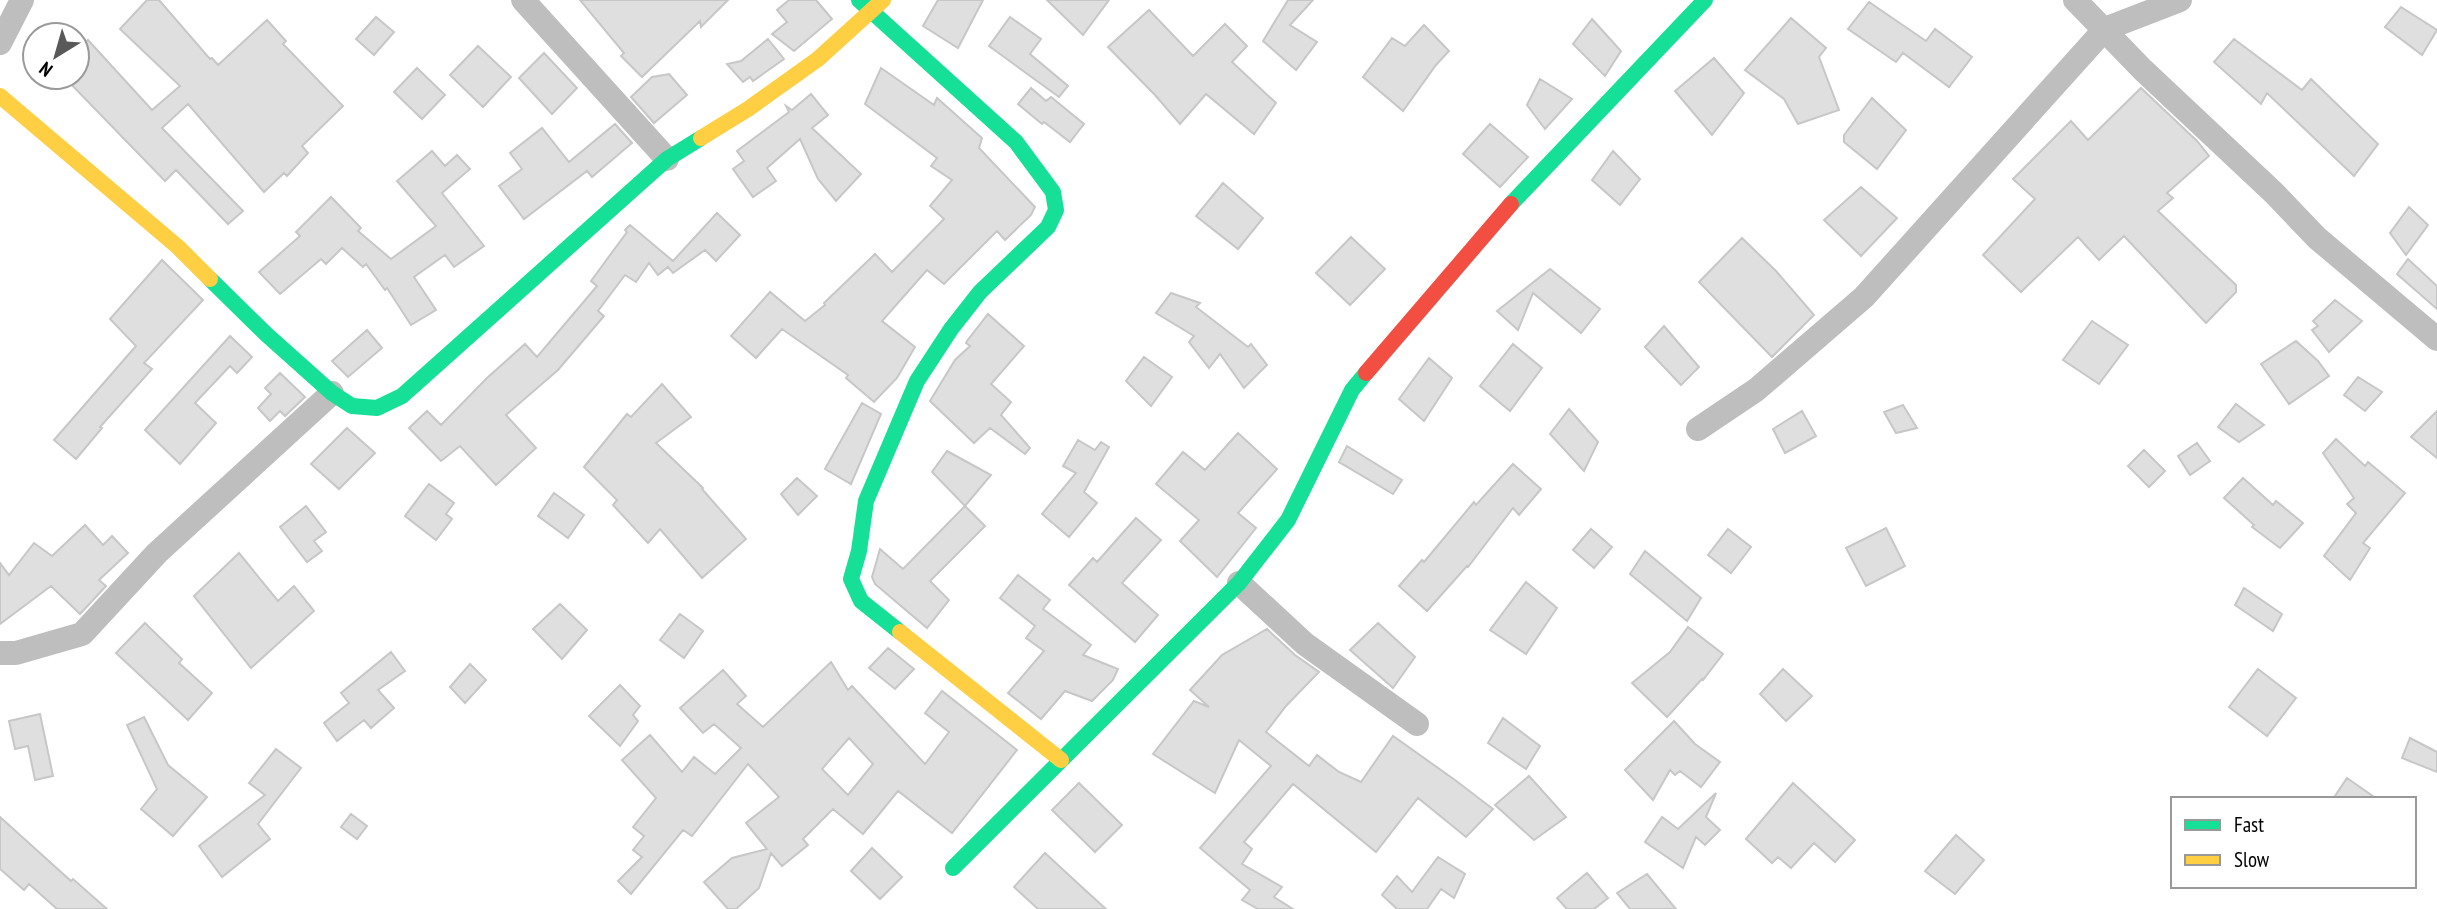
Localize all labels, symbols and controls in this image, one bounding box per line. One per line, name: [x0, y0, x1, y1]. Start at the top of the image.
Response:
north arrow: [21, 21, 91, 91]
text: N: [34, 57, 57, 82]
legend: [2171, 797, 2416, 888]
text: Fast: [2234, 811, 2264, 838]
text: Slow: [2234, 846, 2270, 873]

